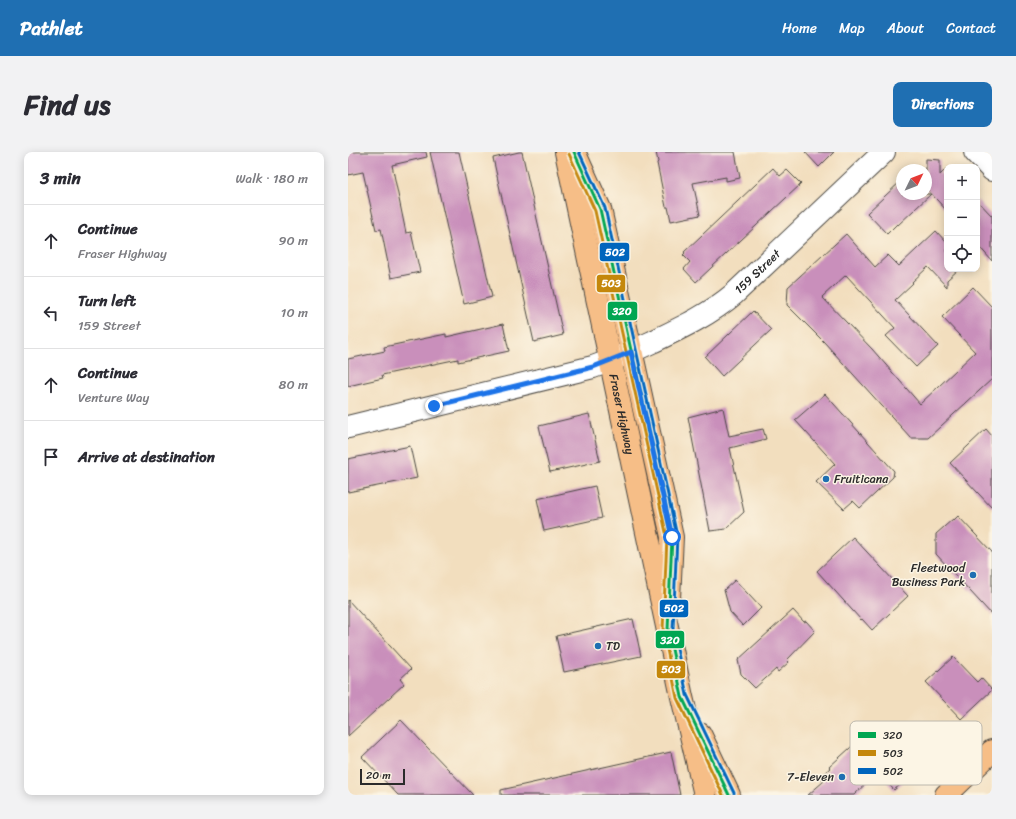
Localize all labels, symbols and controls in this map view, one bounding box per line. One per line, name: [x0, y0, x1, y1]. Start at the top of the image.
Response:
text: Pathlet: [20, 12, 83, 45]
text: Home: [782, 16, 817, 41]
text: Map: [839, 16, 865, 41]
text: About: [887, 16, 924, 41]
text: Contact: [946, 16, 996, 41]
text: Find us: [24, 80, 111, 129]
button: Directions: [893, 82, 992, 127]
text: 3 min: [40, 163, 81, 193]
north arrow: [896, 164, 932, 200]
map controls: [944, 164, 980, 272]
button: +: [944, 164, 980, 200]
text: Walk · 180 m: [236, 167, 308, 190]
button: −: [944, 200, 980, 236]
text: Continue: [78, 216, 138, 242]
text: 90 m: [278, 229, 308, 252]
icon: ahead: [40, 230, 62, 252]
button: locate: [944, 236, 980, 272]
text: Fraser Highway: [78, 242, 167, 265]
line badge: 502: [599, 242, 630, 262]
text: 502: [605, 243, 626, 262]
street label: 159 Street: [729, 243, 787, 300]
line badge: 503: [596, 274, 626, 293]
text: 503: [601, 274, 622, 293]
text: Turn left: [78, 288, 136, 314]
text: 10 m: [281, 301, 308, 324]
line badge: 320: [607, 301, 638, 321]
icon: left: [40, 302, 62, 324]
text: 320: [611, 302, 632, 321]
text: 159 Street: [78, 314, 141, 337]
text: Continue: [78, 360, 138, 386]
street label: Fraser Highway: [602, 372, 641, 457]
text: 80 m: [279, 373, 308, 396]
icon: ahead: [40, 374, 62, 396]
text: Venture Way: [78, 386, 149, 409]
route end: [425, 397, 443, 415]
text: Arrive at destination: [78, 444, 215, 470]
icon: arrive: [40, 446, 62, 468]
place label: Fruiticana: [834, 468, 889, 490]
marker: Fruiticana: [821, 474, 831, 484]
route start: [663, 528, 681, 546]
place label: Fleetwood Business Park: [892, 557, 967, 593]
marker: Fleetwood Business Park: [968, 570, 978, 580]
line badge: 502: [659, 599, 689, 618]
text: 502: [664, 599, 685, 618]
line badge: 320: [655, 630, 685, 649]
text: 320: [659, 631, 680, 650]
place label: TD: [606, 635, 621, 657]
marker: TD: [593, 641, 603, 651]
line badge: 503: [656, 660, 686, 679]
text: 503: [661, 660, 682, 679]
legend: [850, 721, 982, 785]
text: 320: [883, 726, 902, 745]
text: 503: [883, 744, 903, 763]
text: 502: [883, 762, 904, 781]
text: 20 m: [366, 766, 391, 785]
place label: 7-Eleven: [787, 766, 834, 788]
scale bar: [360, 767, 405, 786]
marker: 7-Eleven: [837, 772, 847, 782]

